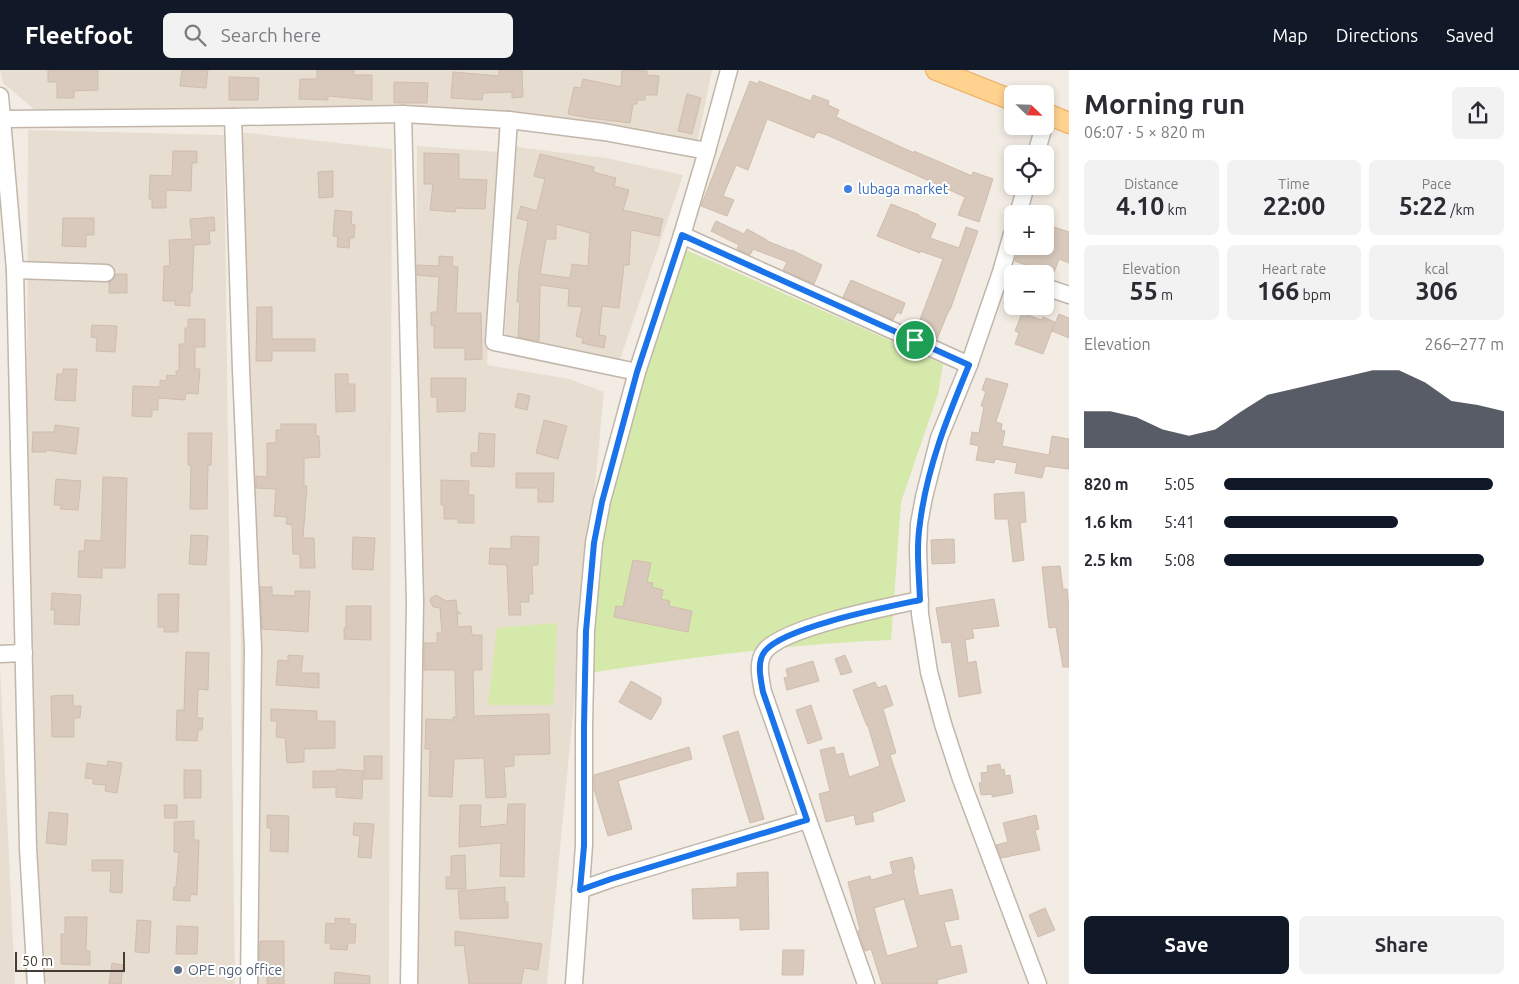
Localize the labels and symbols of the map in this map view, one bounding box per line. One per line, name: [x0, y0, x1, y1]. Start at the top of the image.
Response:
north arrow: [1004, 85, 1054, 135]
place label: lubaga market: [858, 181, 949, 197]
marker: lubaga market: [842, 183, 854, 195]
pin: [894, 319, 936, 361]
scale bar: [15, 949, 125, 972]
place label: OPE ngo office: [188, 962, 282, 978]
marker: OPE ngo office: [172, 964, 184, 976]

